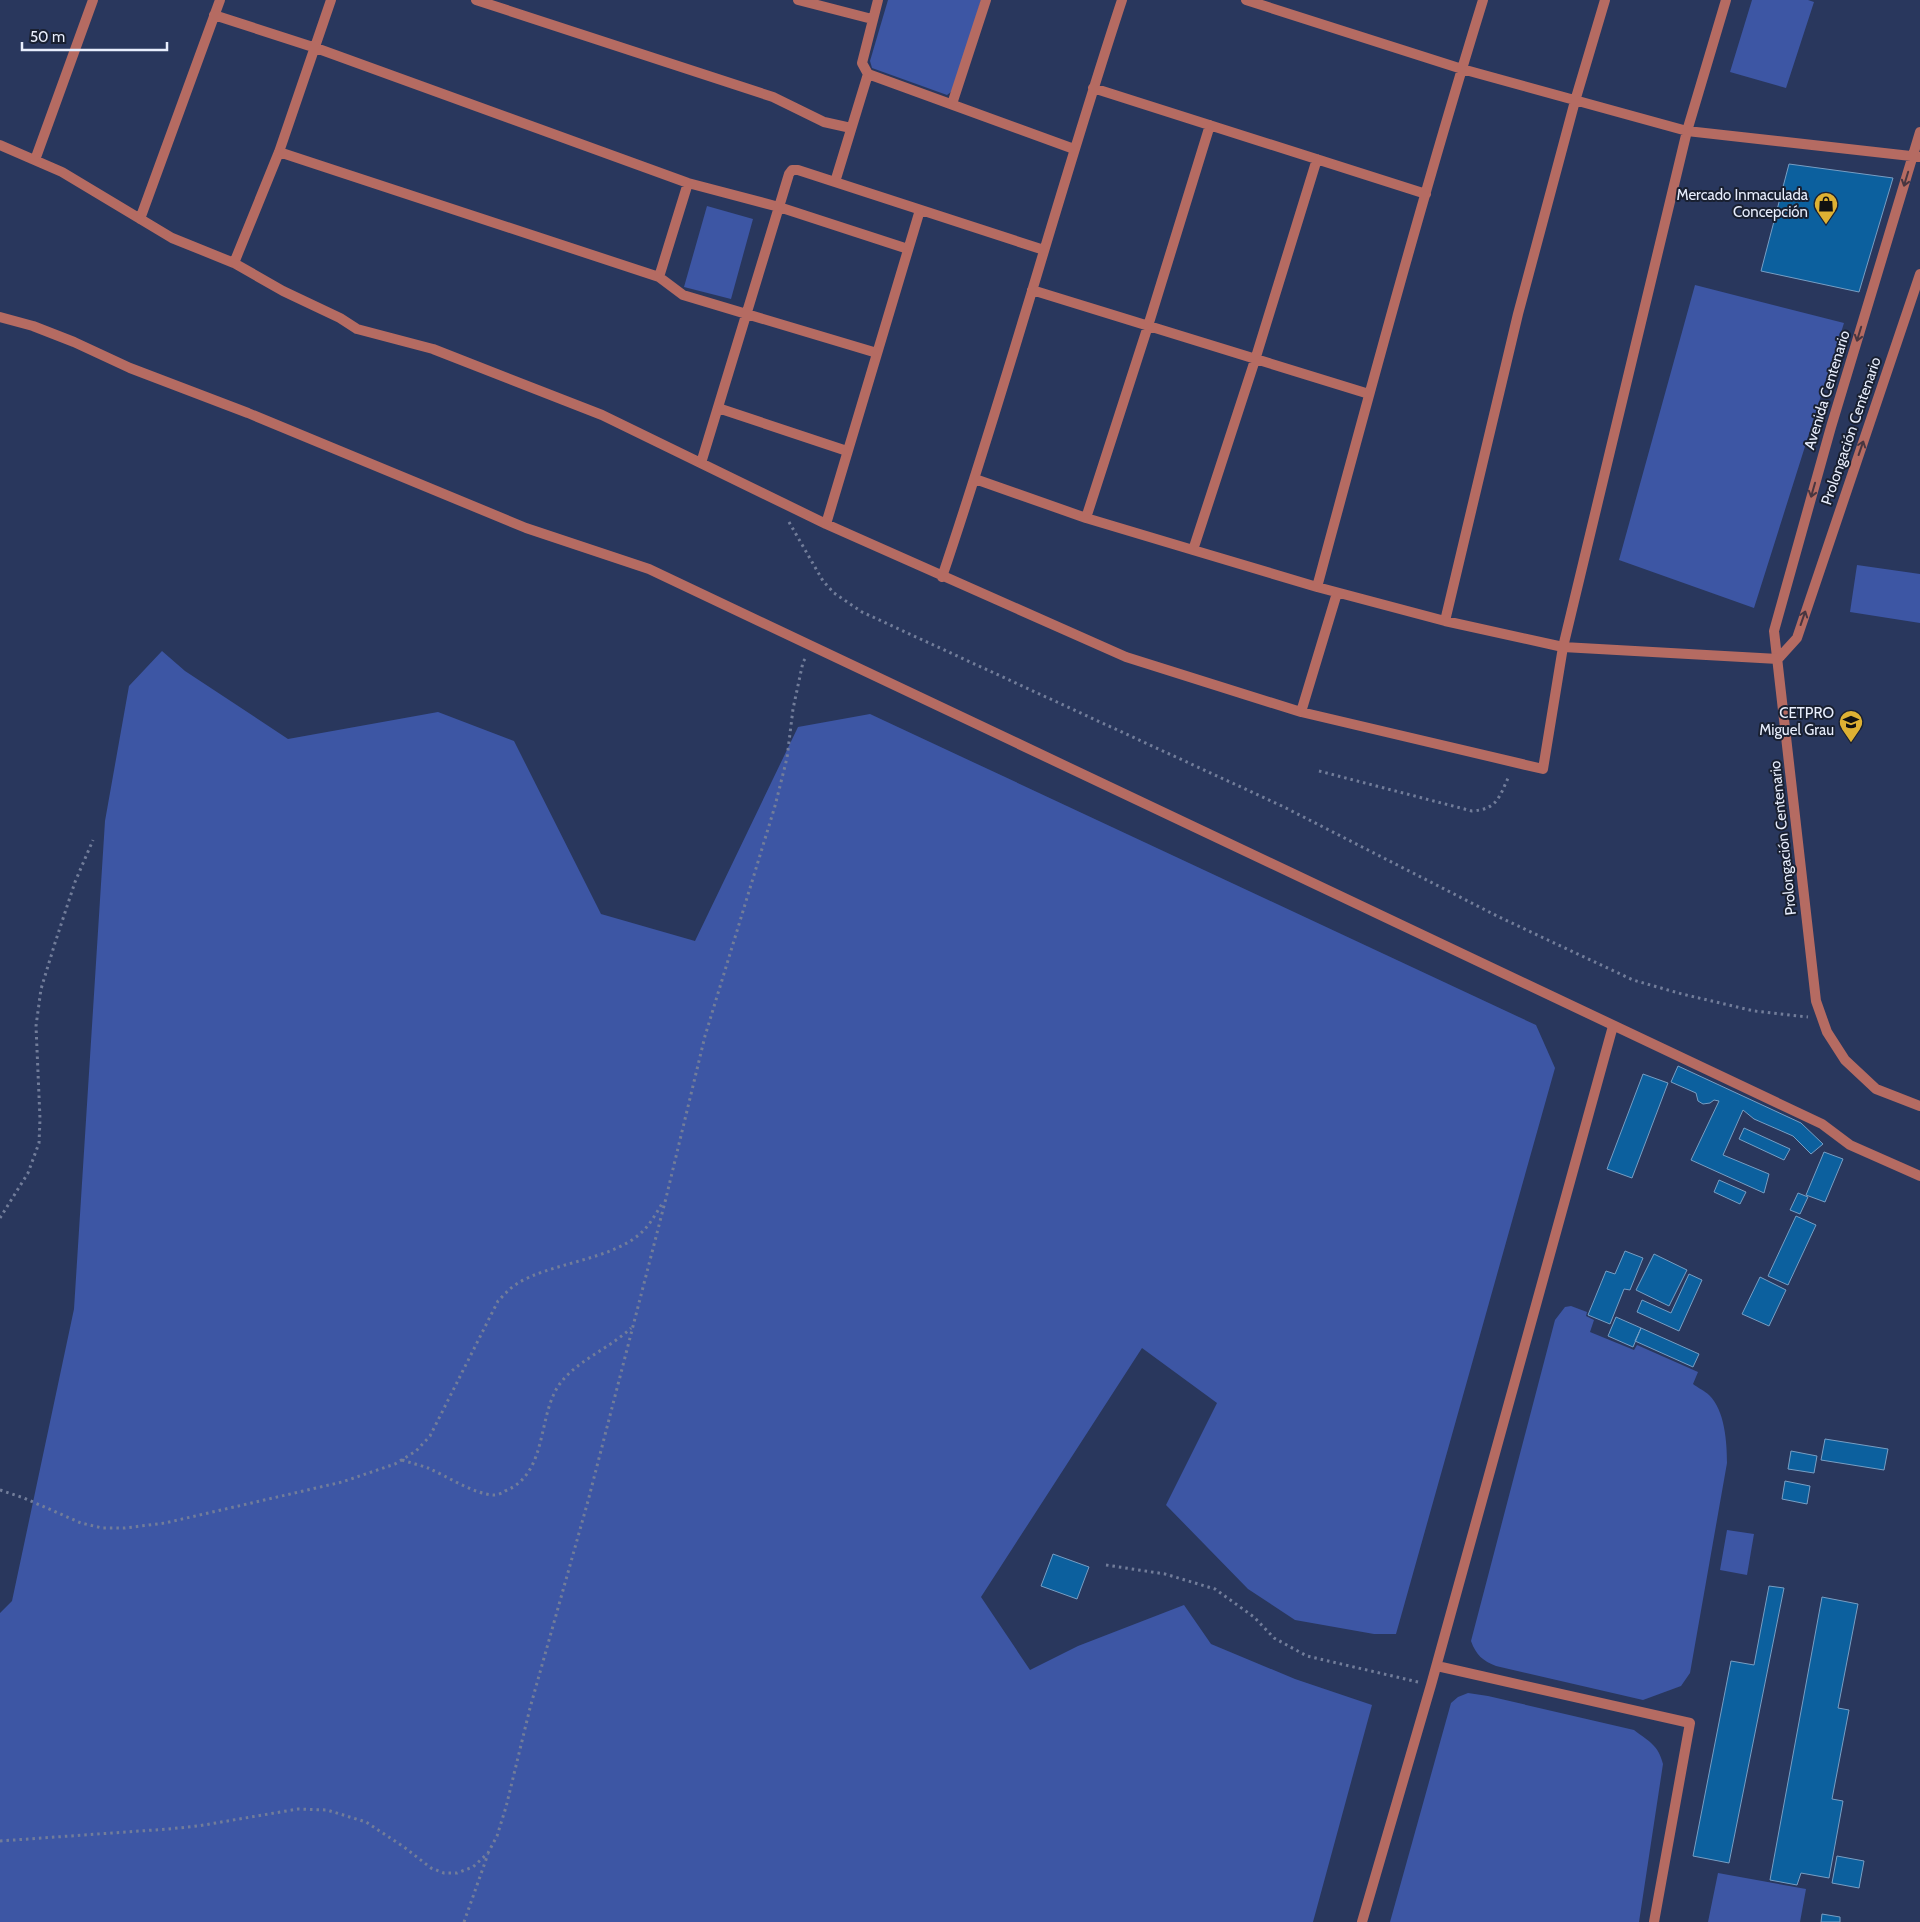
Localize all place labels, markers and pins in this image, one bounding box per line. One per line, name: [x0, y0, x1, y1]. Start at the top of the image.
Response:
place label: Mercado Inmaculada Concepción: [1676, 186, 1809, 221]
shop icon: Mercado Inmaculada Concepción: [1813, 191, 1839, 225]
place label: CETPRO Miguel Grau: [1759, 704, 1834, 739]
school or university icon: CETPRO Miguel Grau: [1838, 709, 1864, 743]

